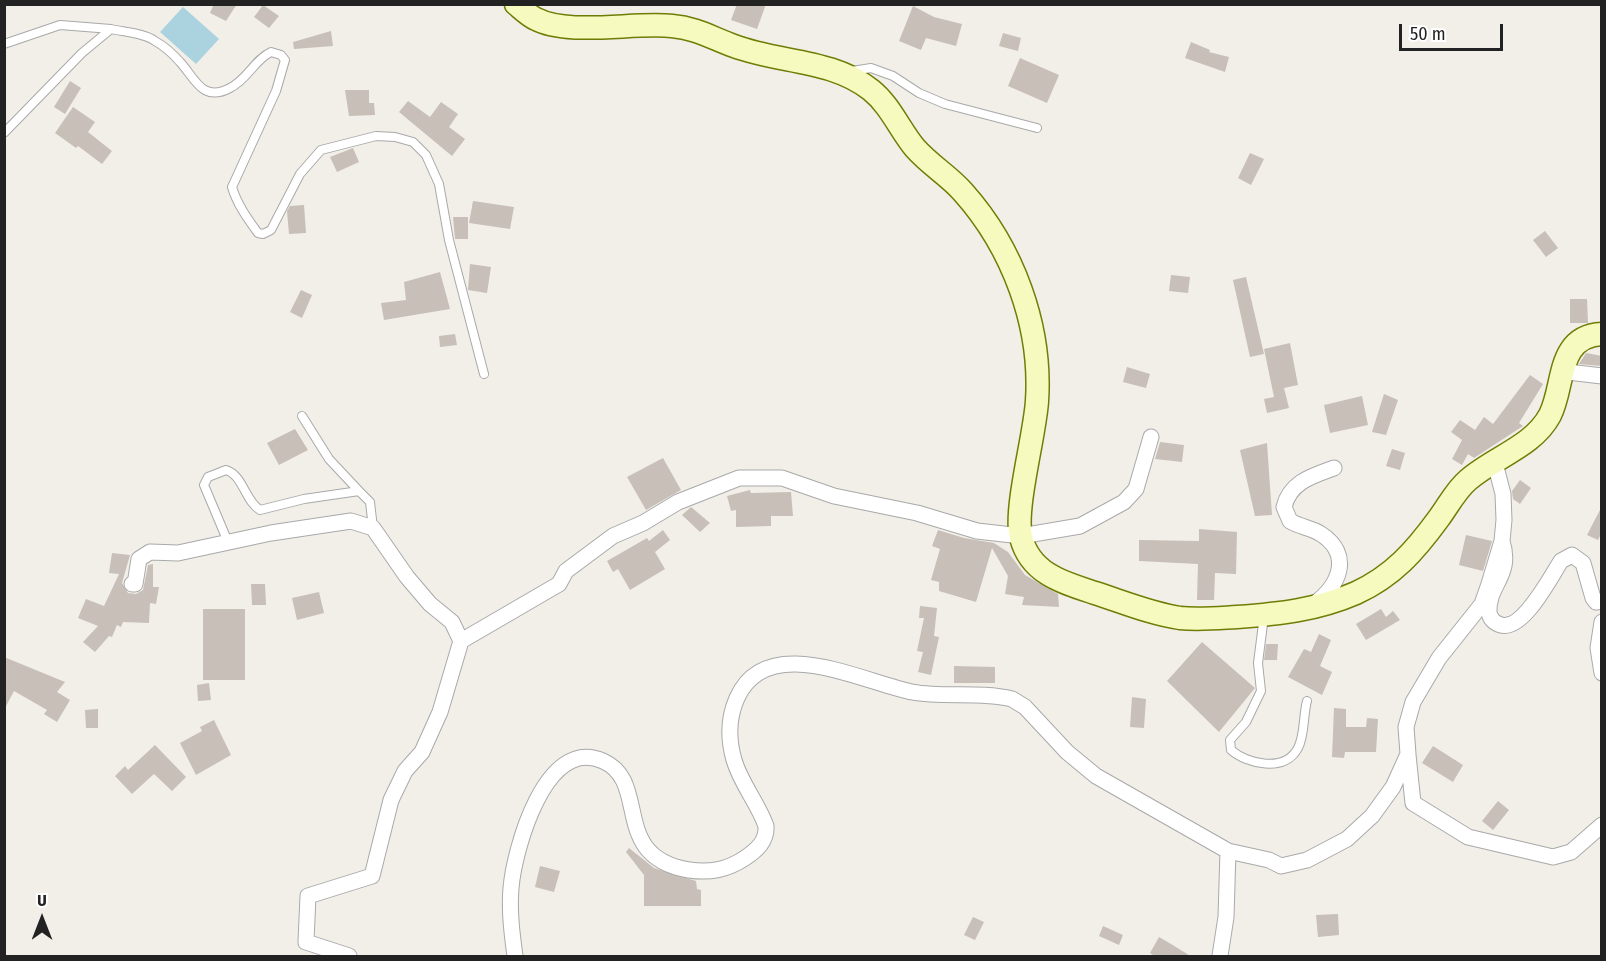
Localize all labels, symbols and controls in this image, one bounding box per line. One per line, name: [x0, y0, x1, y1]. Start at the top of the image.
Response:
scale bar: [1402, 12, 1506, 50]
text: 50 m: [1410, 23, 1446, 45]
north arrow: [12, 889, 72, 949]
text: U: [37, 891, 47, 910]

